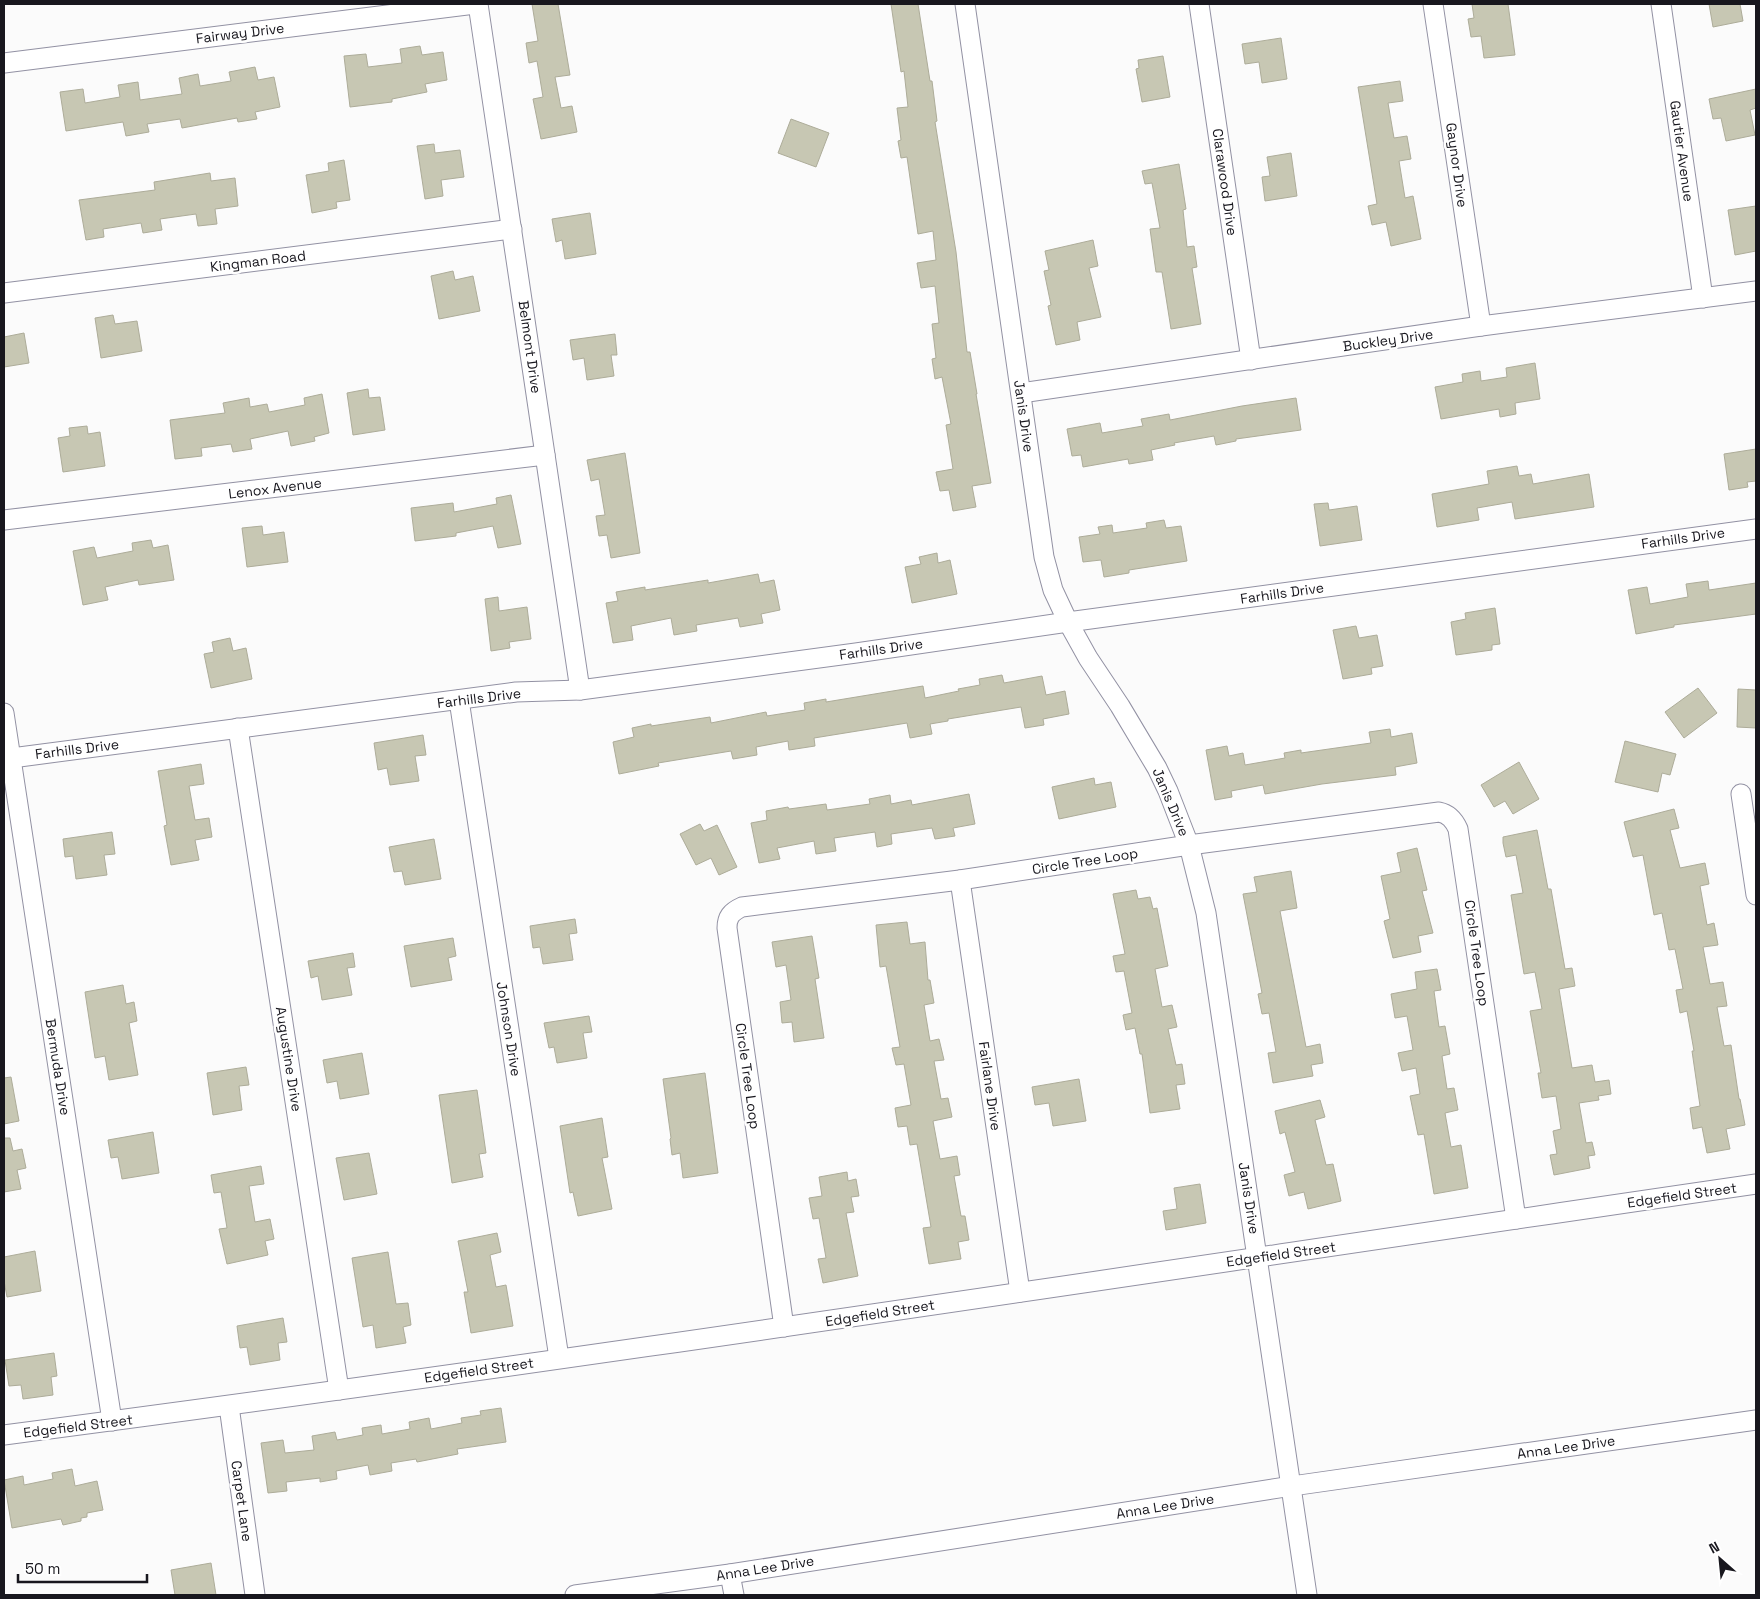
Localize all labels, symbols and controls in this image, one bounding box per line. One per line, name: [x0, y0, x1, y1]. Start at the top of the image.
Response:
street label: Fairway Drive: [195, 19, 285, 47]
street label: Gautier Avenue: [1666, 99, 1698, 203]
street label: Gaynor Drive: [1442, 121, 1472, 209]
street label: Clarawood Drive: [1209, 127, 1241, 237]
street label: Kingman Road: [209, 246, 307, 276]
street label: Belmont Drive: [515, 299, 545, 395]
street label: Buckley Drive: [1342, 325, 1434, 355]
street label: Janis Drive: [1010, 379, 1038, 453]
street label: Lenox Avenue: [227, 473, 323, 503]
street label: Farhills Drive: [1640, 523, 1726, 553]
street label: Farhills Drive: [1239, 578, 1325, 608]
street label: Farhills Drive: [838, 634, 924, 664]
street label: Farhills Drive: [436, 684, 522, 712]
street label: Farhills Drive: [34, 735, 120, 763]
street label: Janis Drive: [1149, 765, 1193, 839]
street label: Circle Tree Loop: [1031, 844, 1139, 878]
street label: Circle Tree Loop: [1461, 899, 1493, 1007]
street label: Johnson Drive: [493, 980, 525, 1078]
street label: Augustine Drive: [272, 1005, 306, 1113]
street label: Bermuda Drive: [41, 1017, 75, 1117]
street label: Circle Tree Loop: [732, 1022, 764, 1130]
street label: Fairlane Drive: [975, 1040, 1005, 1132]
street label: Janis Drive: [1234, 1161, 1264, 1235]
street label: Edgefield Street: [1626, 1178, 1738, 1212]
street label: Edgefield Street: [1225, 1237, 1337, 1271]
street label: Edgefield Street: [824, 1295, 936, 1331]
street label: Edgefield Street: [423, 1353, 535, 1387]
street label: Edgefield Street: [22, 1410, 134, 1442]
street label: Anna Lee Drive: [1516, 1431, 1616, 1463]
street label: Carpet Lane: [227, 1459, 257, 1543]
street label: Anna Lee Drive: [1115, 1489, 1215, 1523]
north arrow: [1695, 1534, 1745, 1584]
text: N: [1706, 1537, 1722, 1558]
street label: Anna Lee Drive: [715, 1551, 815, 1585]
scale bar: [18, 1552, 146, 1584]
text: 50 m: [25, 1559, 60, 1578]

